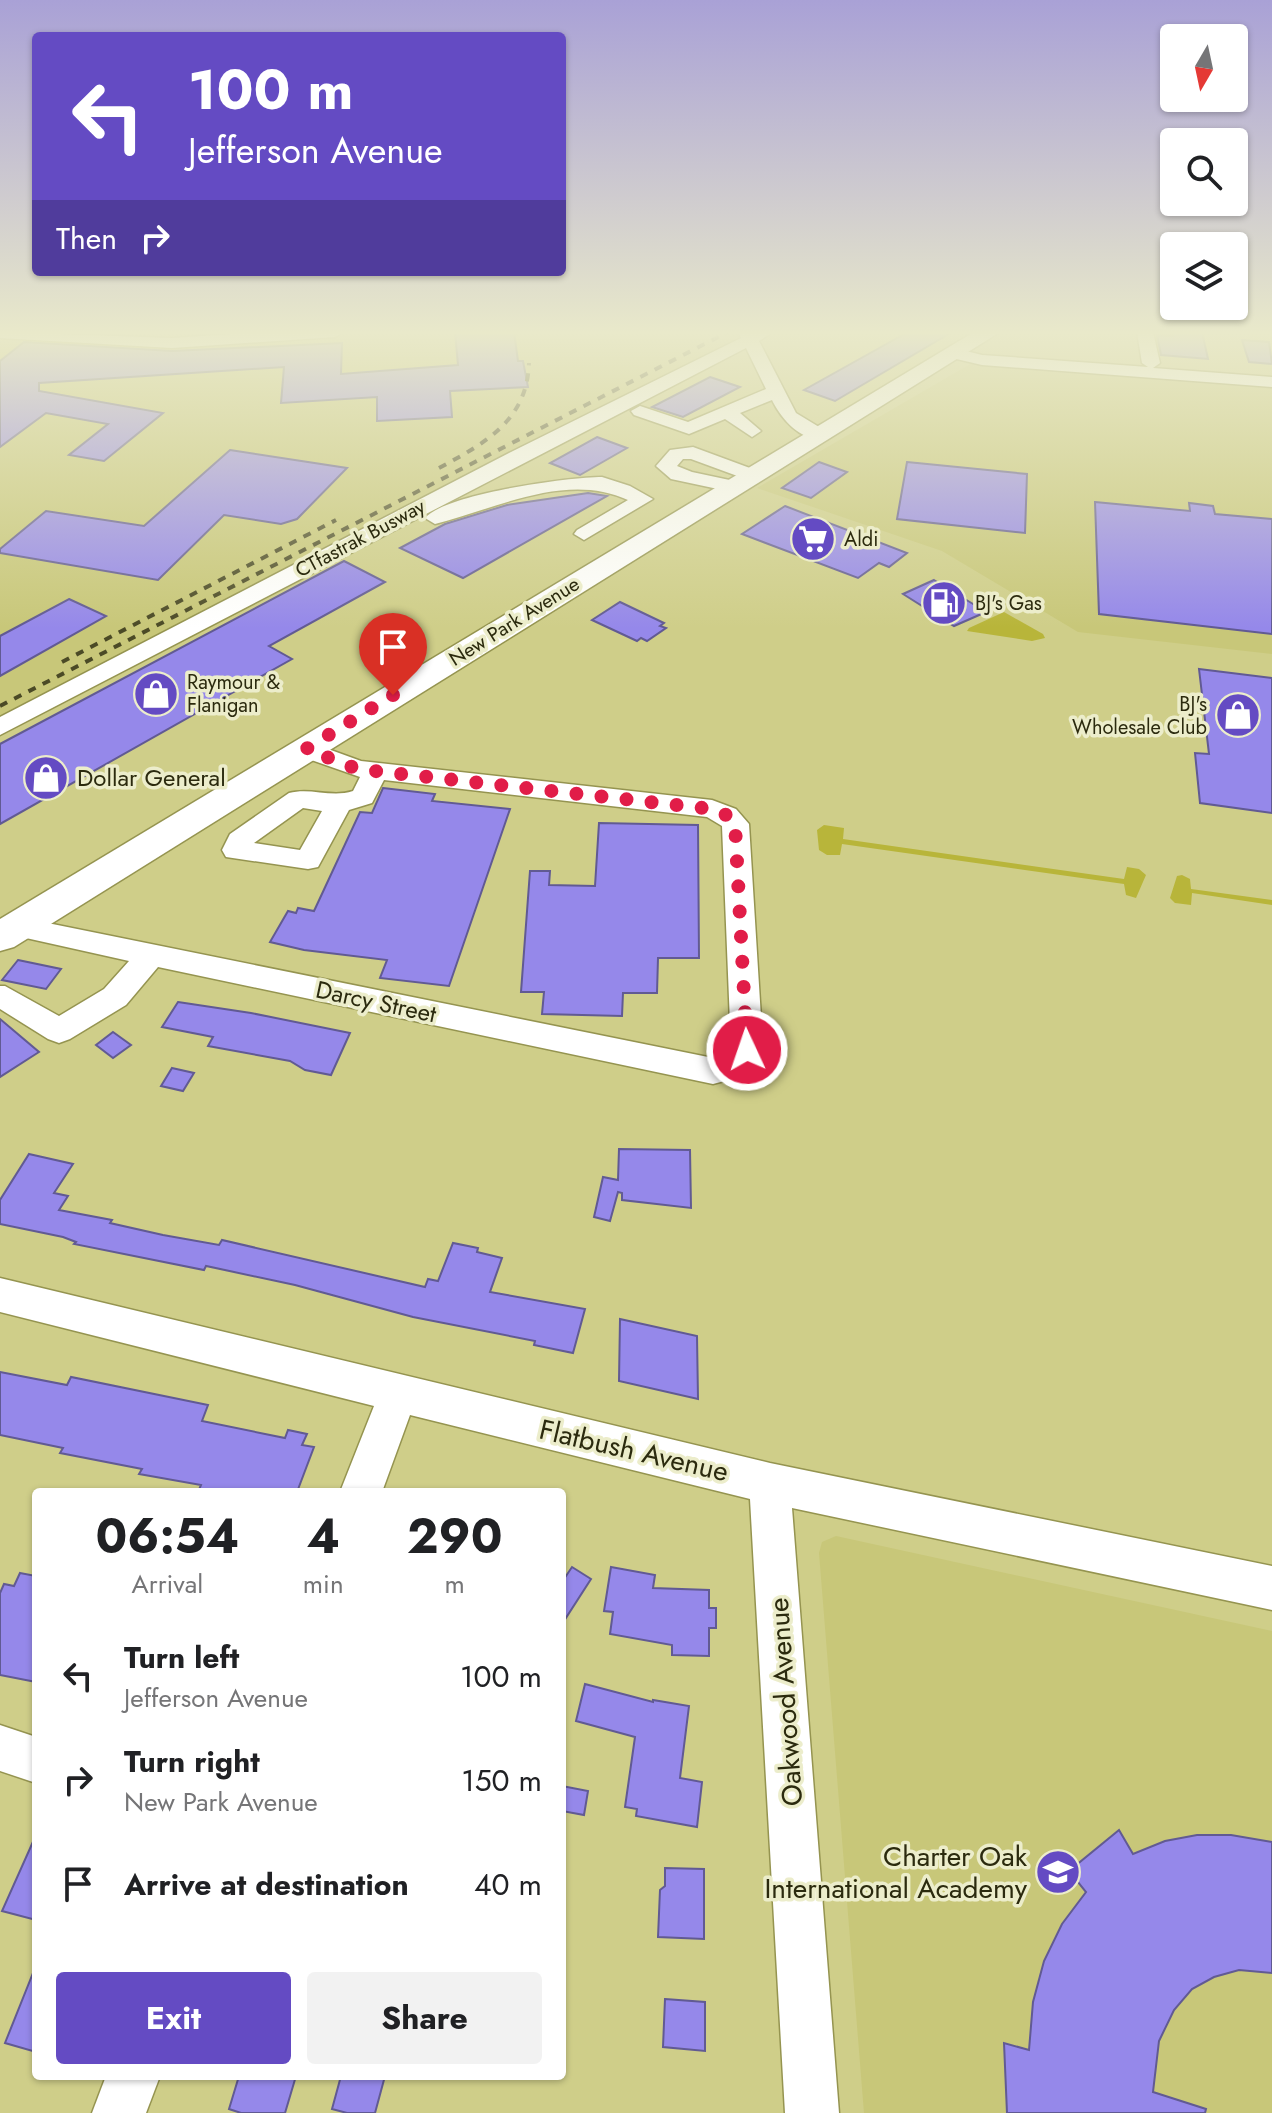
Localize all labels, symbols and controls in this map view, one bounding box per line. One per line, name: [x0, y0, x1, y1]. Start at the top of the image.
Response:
north arrow: [1160, 24, 1248, 112]
map controls: [1160, 24, 1248, 320]
text: 100 m: [188, 49, 353, 130]
icon: left: [56, 64, 160, 168]
text: Jefferson Avenue: [188, 124, 443, 176]
button: search: [1160, 128, 1248, 216]
icon: right: [133, 216, 177, 260]
text: Then: [56, 217, 117, 260]
button: layers: [1160, 232, 1248, 320]
street label: CTfastrak Busway: [290, 492, 431, 585]
supermarket icon: Aldi: [789, 515, 837, 563]
place label: Aldi: [844, 525, 878, 554]
street label: New Park Avenue: [443, 570, 585, 673]
fuel station icon: BJ's Gas: [920, 579, 968, 627]
place label: BJ's Gas: [975, 589, 1042, 618]
pin: [359, 613, 427, 695]
icon: arrive: [371, 625, 415, 669]
place label: Raymour & Flanigan: [187, 668, 280, 720]
shop icon: Raymour & Flanigan: [132, 670, 180, 718]
place label: BJ's Wholesale Club: [1072, 690, 1207, 742]
shop icon: BJ's Wholesale Club: [1214, 691, 1262, 739]
shop icon: Dollar General: [22, 754, 70, 802]
place label: Dollar General: [77, 760, 226, 795]
street label: Darcy Street: [313, 972, 440, 1031]
position arrow: [705, 1008, 789, 1092]
street label: Flatbush Avenue: [535, 1409, 732, 1492]
text: 06:54: [96, 1502, 239, 1571]
text: 4: [306, 1502, 340, 1571]
text: 290: [407, 1502, 502, 1571]
text: Arrival: [132, 1565, 203, 1603]
text: min: [303, 1565, 344, 1603]
text: m: [445, 1565, 465, 1603]
street label: Oakwood Avenue: [758, 1596, 813, 1808]
text: Turn left: [124, 1636, 239, 1679]
icon: left: [56, 1654, 100, 1698]
text: 100 m: [460, 1655, 542, 1698]
text: Jefferson Avenue: [124, 1679, 308, 1717]
text: Turn right: [124, 1740, 260, 1783]
icon: right: [56, 1758, 100, 1802]
text: 150 m: [461, 1759, 542, 1802]
text: New Park Avenue: [124, 1783, 318, 1821]
place label: Charter Oak International Academy: [764, 1836, 1028, 1909]
school or university icon: Charter Oak International Academy: [1034, 1848, 1082, 1896]
icon: arrive: [56, 1862, 100, 1906]
text: Arrive at destination: [124, 1863, 409, 1906]
text: 40 m: [474, 1863, 542, 1906]
button: Exit: [56, 1972, 291, 2064]
button: Share: [307, 1972, 542, 2064]

